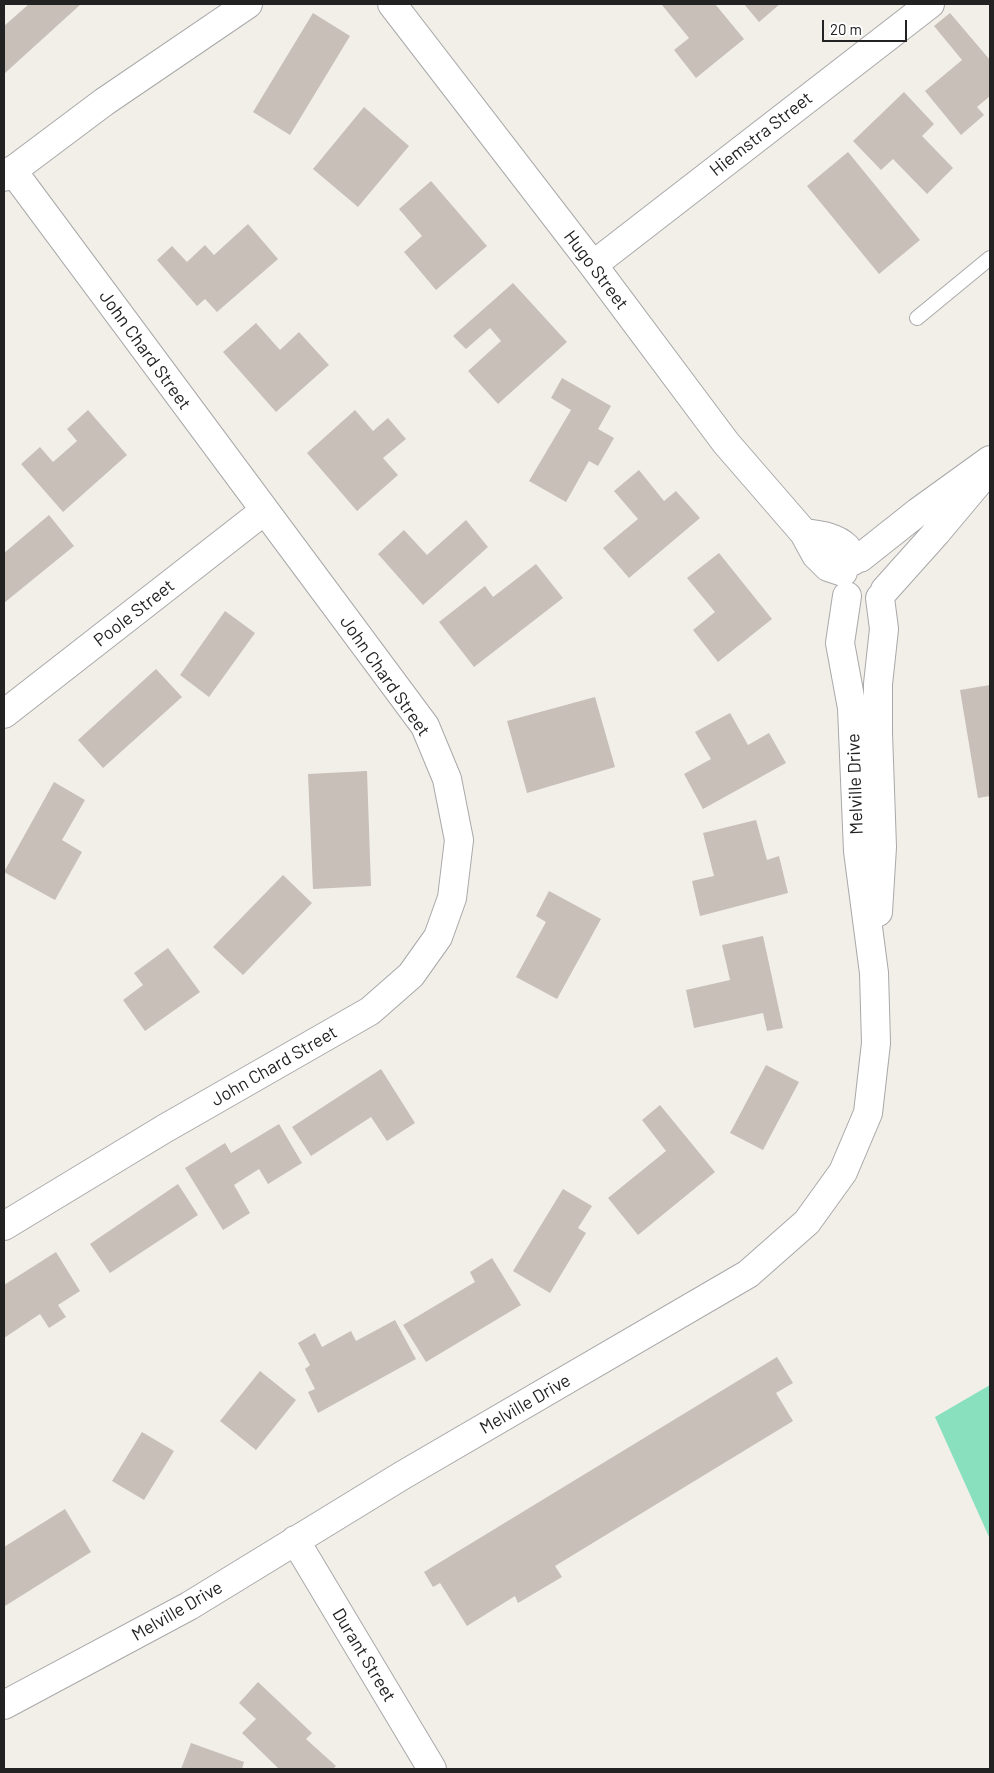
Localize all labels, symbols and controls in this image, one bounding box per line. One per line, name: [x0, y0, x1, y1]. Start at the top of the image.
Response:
scale bar: [824, 10, 909, 42]
text: 20 m: [830, 20, 862, 38]
street label: Hiemstra Street: [705, 87, 817, 181]
street label: Hugo Street: [559, 226, 633, 314]
street label: John Chard Street: [95, 286, 195, 414]
street label: Poole Street: [89, 575, 179, 651]
street label: John Chard Street: [335, 612, 435, 740]
street label: Melville Drive: [842, 733, 868, 835]
street label: John Chard Street: [207, 1021, 341, 1111]
street label: Melville Drive: [476, 1369, 574, 1439]
street label: Melville Drive: [128, 1576, 226, 1646]
street label: Durant Street: [328, 1604, 400, 1706]

